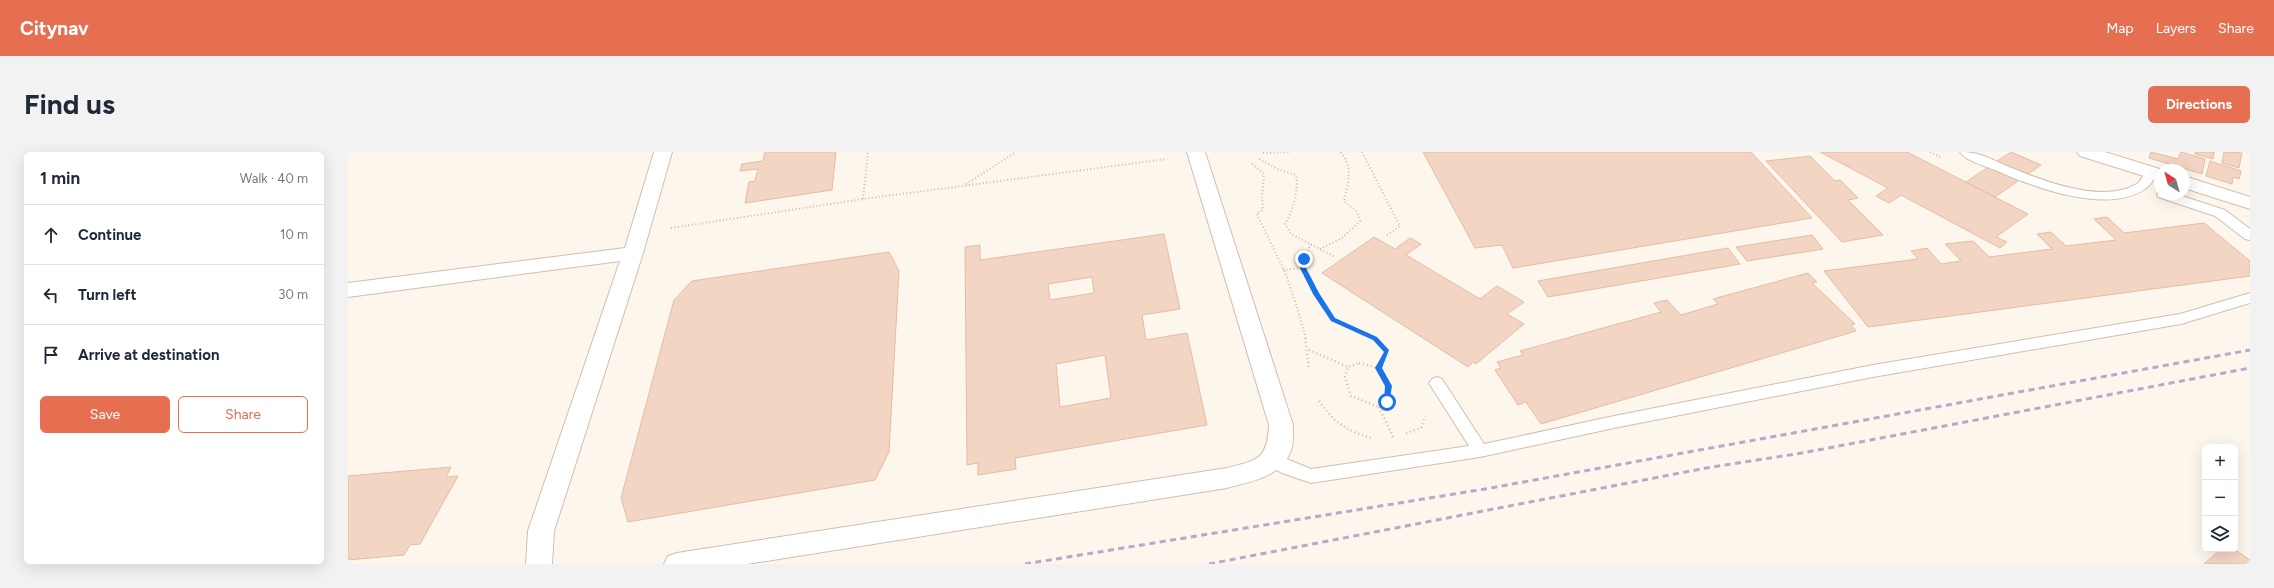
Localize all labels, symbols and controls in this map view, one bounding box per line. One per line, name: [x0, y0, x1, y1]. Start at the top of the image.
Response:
text: Citynav: [20, 17, 89, 40]
text: Map: [2106, 20, 2134, 37]
text: Layers: [2156, 20, 2196, 37]
text: Share: [2218, 20, 2254, 37]
button: Directions: [2148, 86, 2250, 123]
text: Find us: [24, 87, 115, 121]
north arrow: [2154, 164, 2190, 200]
text: 1 min: [40, 168, 80, 188]
text: Walk · 40 m: [240, 171, 308, 186]
icon: ahead: [40, 224, 62, 246]
text: Continue: [78, 226, 141, 244]
text: 10 m: [280, 227, 308, 242]
route end: [1295, 250, 1313, 268]
icon: left: [40, 284, 62, 306]
text: Turn left: [78, 286, 136, 304]
text: 30 m: [278, 287, 308, 302]
icon: arrive: [40, 344, 62, 366]
text: Arrive at destination: [78, 346, 219, 364]
route start: [1378, 393, 1396, 411]
button: Save: [40, 396, 170, 433]
button: Share: [178, 396, 308, 433]
map controls: [2202, 444, 2238, 552]
button: +: [2202, 444, 2238, 480]
button: −: [2202, 480, 2238, 516]
button: layers: [2202, 516, 2238, 552]

